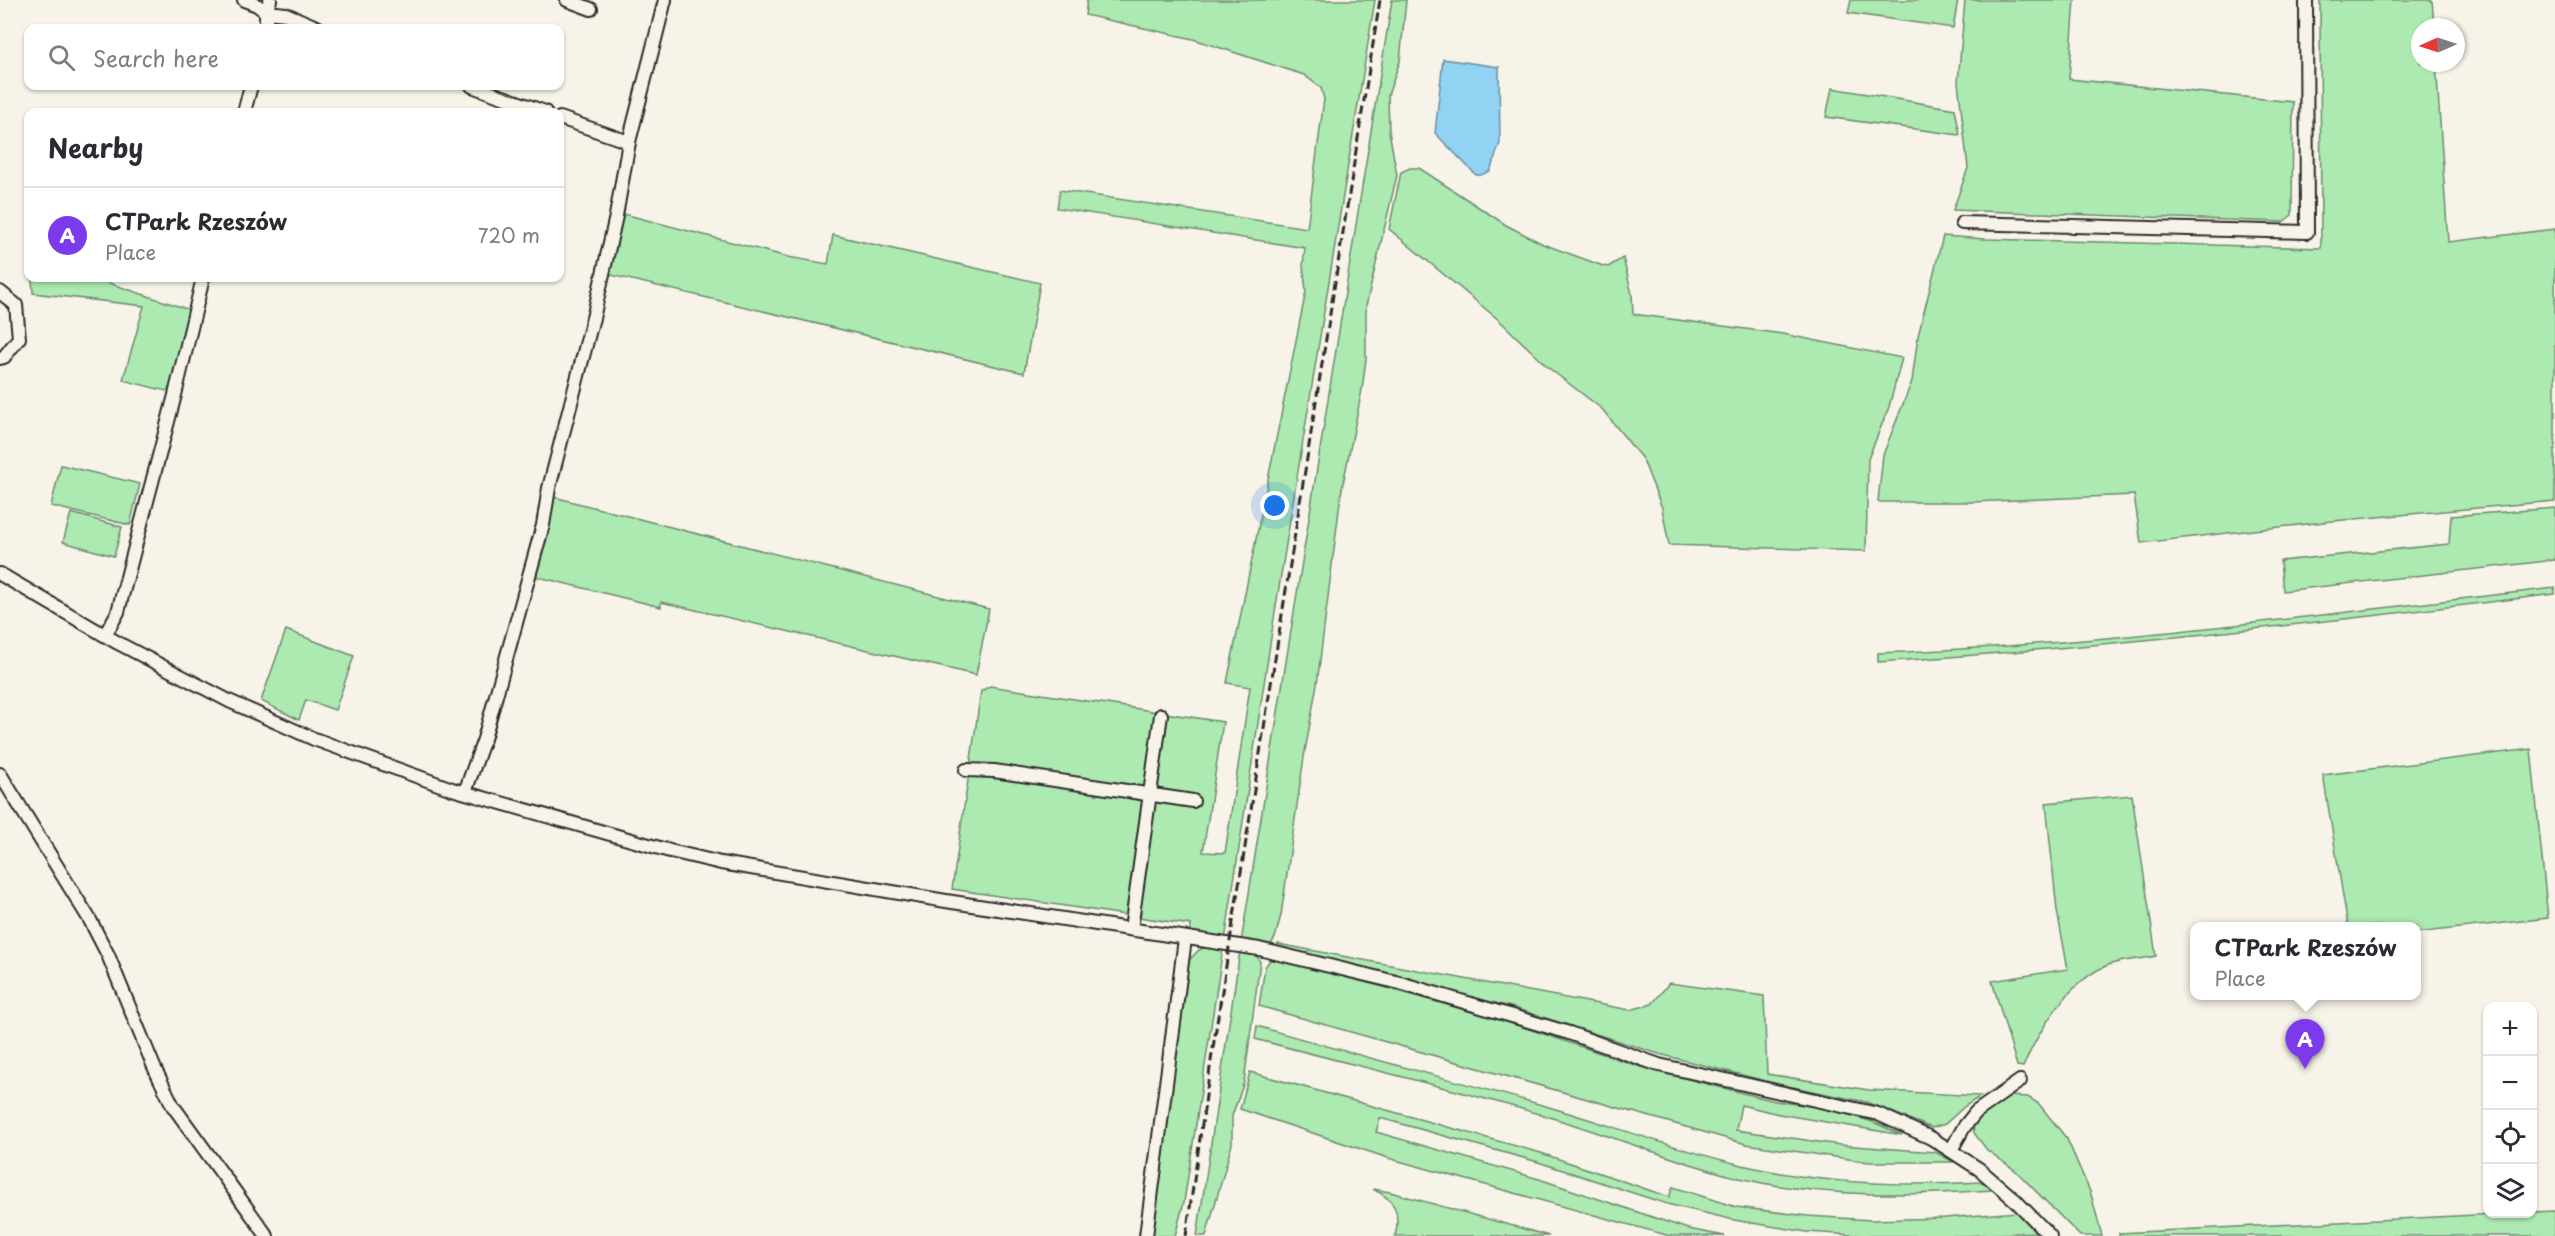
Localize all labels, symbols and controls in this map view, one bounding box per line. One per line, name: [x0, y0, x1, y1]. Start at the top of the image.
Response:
north arrow: [2411, 18, 2465, 72]
search box: [24, 24, 564, 90]
icon: search: [45, 41, 78, 74]
text: Search here: [93, 41, 219, 74]
text: Nearby: [48, 128, 143, 167]
text: CTPark Rzeszów: [105, 204, 287, 237]
text: A: [60, 220, 75, 250]
text: 720 m: [478, 220, 540, 250]
text: Place: [105, 237, 156, 267]
your location: [1260, 491, 1289, 520]
popup: [2190, 922, 2421, 1000]
text: CTPark Rzeszów: [2214, 930, 2397, 963]
text: Place: [2214, 963, 2266, 993]
map controls: [2483, 1002, 2537, 1218]
button: +: [2483, 1002, 2537, 1056]
pin: A: [2286, 1020, 2324, 1069]
button: −: [2483, 1056, 2537, 1110]
button: locate: [2483, 1110, 2537, 1164]
button: layers: [2483, 1164, 2537, 1218]

